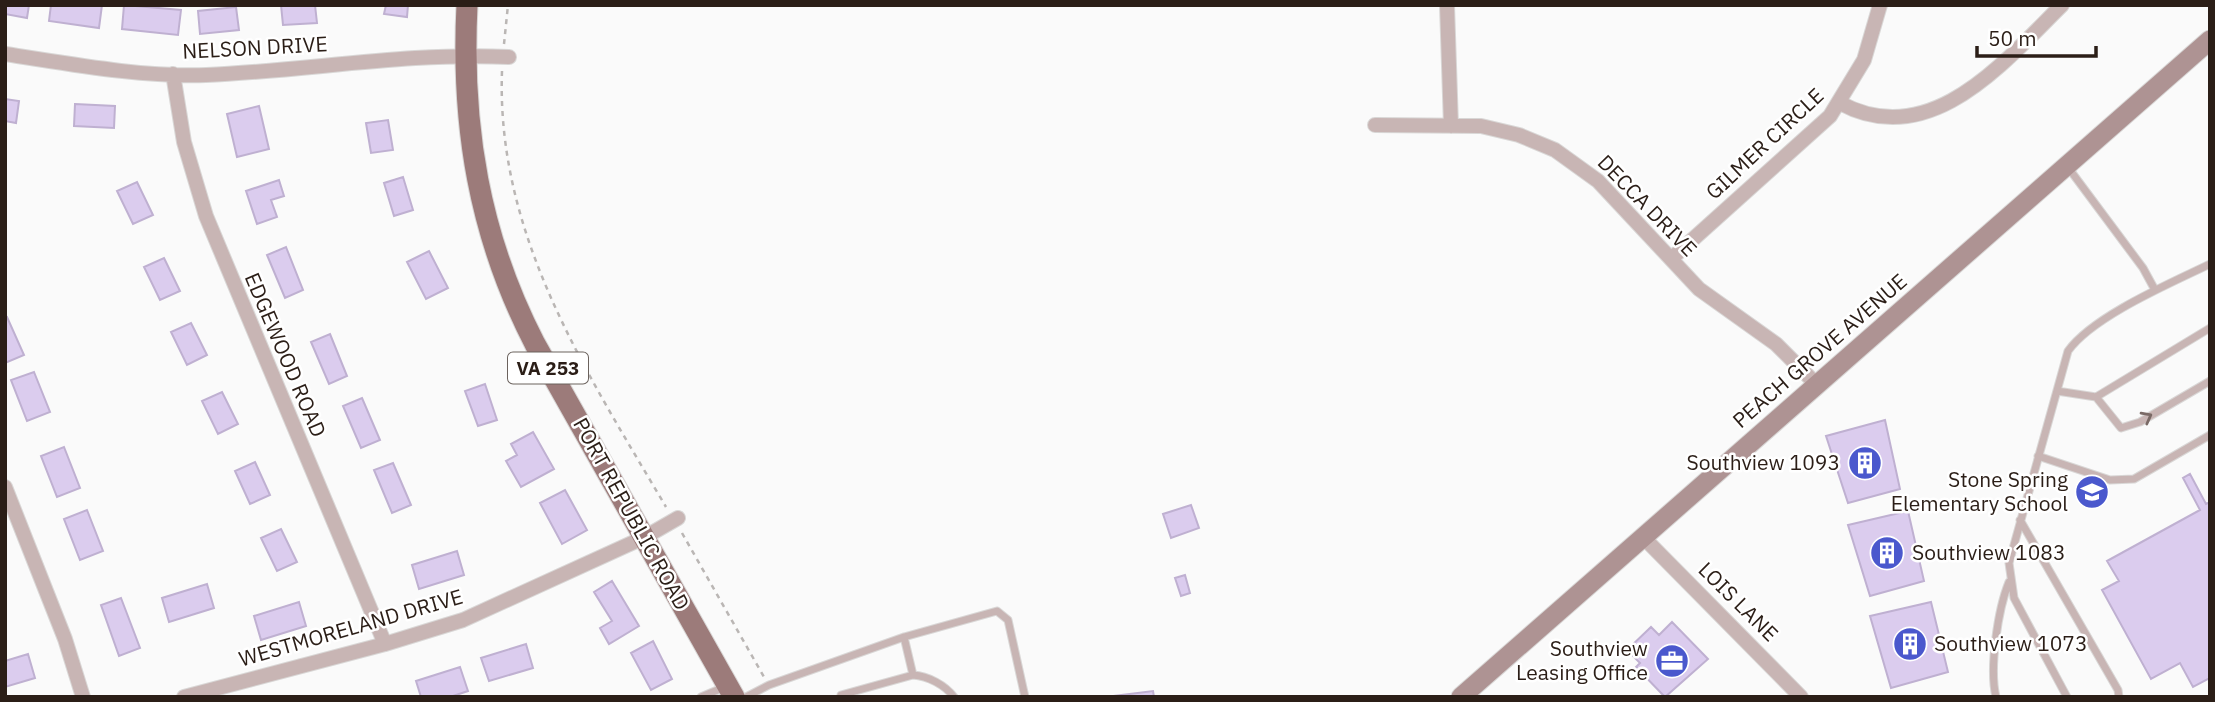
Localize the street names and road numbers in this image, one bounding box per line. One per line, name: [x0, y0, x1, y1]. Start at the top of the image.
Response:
street label: NELSON DRIVE: [182, 29, 328, 65]
street label: GILMER CIRCLE: [1699, 81, 1829, 205]
street label: DECCA DRIVE: [1592, 148, 1703, 262]
street label: PEACH GROVE AVENUE: [1726, 267, 1912, 434]
street label: EDGEWOOD ROAD: [239, 268, 333, 441]
road number: VA 253: [508, 352, 588, 384]
street label: PORT REPUBLIC ROAD: [567, 412, 697, 615]
street label: LOIS LANE: [1693, 555, 1785, 647]
street label: WESTMORELAND DRIVE: [235, 582, 466, 672]

